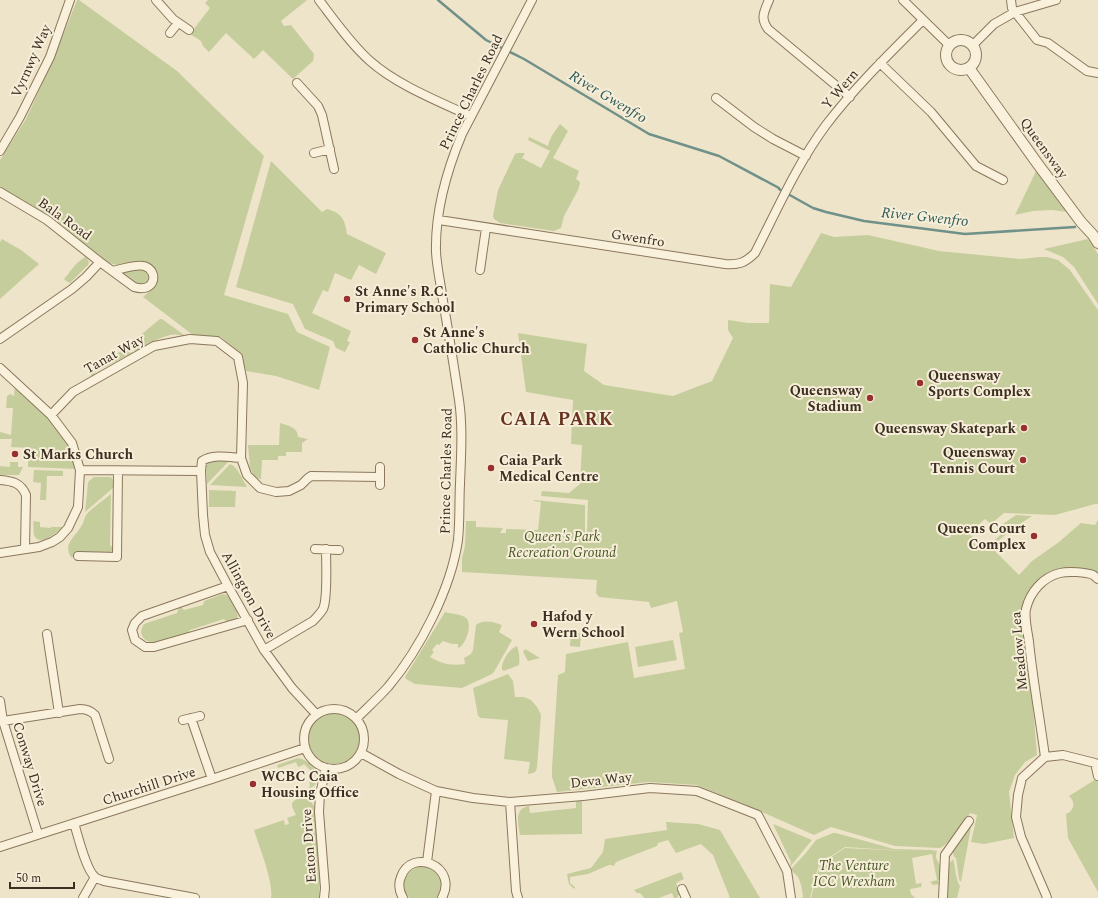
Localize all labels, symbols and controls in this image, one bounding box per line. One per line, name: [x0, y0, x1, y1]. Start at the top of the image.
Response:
street label: Vyrnwy Way: [5, 20, 57, 101]
street label: Prince Charles Road: [434, 30, 508, 153]
street label: Y Wern: [816, 64, 864, 114]
water label: River Gwenfro: [564, 65, 652, 129]
street label: Queensway: [1015, 113, 1074, 184]
street label: Bala Road: [34, 192, 96, 246]
water label: River Gwenfro: [880, 201, 970, 233]
street label: Gwenfro: [610, 223, 666, 253]
place label: St Anne's R.C. Primary School: [355, 281, 455, 318]
marker: St Anne's R.C. Primary School: [342, 294, 352, 304]
place label: St Anne's Catholic Church: [423, 322, 530, 359]
street label: Tanat Way: [80, 328, 149, 379]
marker: St Anne's Catholic Church: [410, 335, 420, 345]
place label: Queensway Sports Complex: [928, 365, 1031, 402]
marker: Queensway Sports Complex: [915, 378, 925, 388]
place label: Queensway Stadium: [790, 380, 863, 417]
marker: Queensway Stadium: [865, 393, 875, 403]
district label: CAIA PARK: [500, 406, 614, 433]
street label: Prince Charles Road: [434, 407, 458, 534]
place label: Queensway Skatepark: [875, 418, 1017, 439]
marker: Queensway Skatepark: [1019, 423, 1029, 433]
place label: Queensway Tennis Court: [930, 442, 1016, 479]
place label: St Marks Church: [23, 444, 133, 465]
marker: St Marks Church: [10, 449, 20, 459]
place label: Caia Park Medical Centre: [499, 450, 599, 487]
marker: Queensway Tennis Court: [1018, 455, 1028, 465]
marker: Caia Park Medical Centre: [486, 463, 496, 473]
place label: Queens Court Complex: [937, 518, 1027, 555]
park label: Queen's Park Recreation Ground: [508, 526, 616, 563]
marker: Queens Court Complex: [1029, 531, 1039, 541]
street label: Allington Drive: [216, 547, 282, 643]
place label: Hafod y Wern School: [542, 606, 625, 643]
street label: Meadow Lea: [1005, 611, 1033, 691]
marker: Hafod y Wern School: [529, 619, 539, 629]
street label: Conway Drive: [7, 719, 53, 809]
street label: Churchill Drive: [100, 761, 199, 811]
place label: WCBC Caia Housing Office: [261, 766, 359, 803]
street label: Deva Way: [569, 766, 634, 794]
marker: WCBC Caia Housing Office: [248, 779, 258, 789]
street label: Eaton Drive: [296, 808, 322, 884]
park label: The Venture ICC Wrexham: [813, 855, 895, 892]
scale bar: [10, 864, 74, 890]
text: 50 m: [16, 869, 41, 888]

